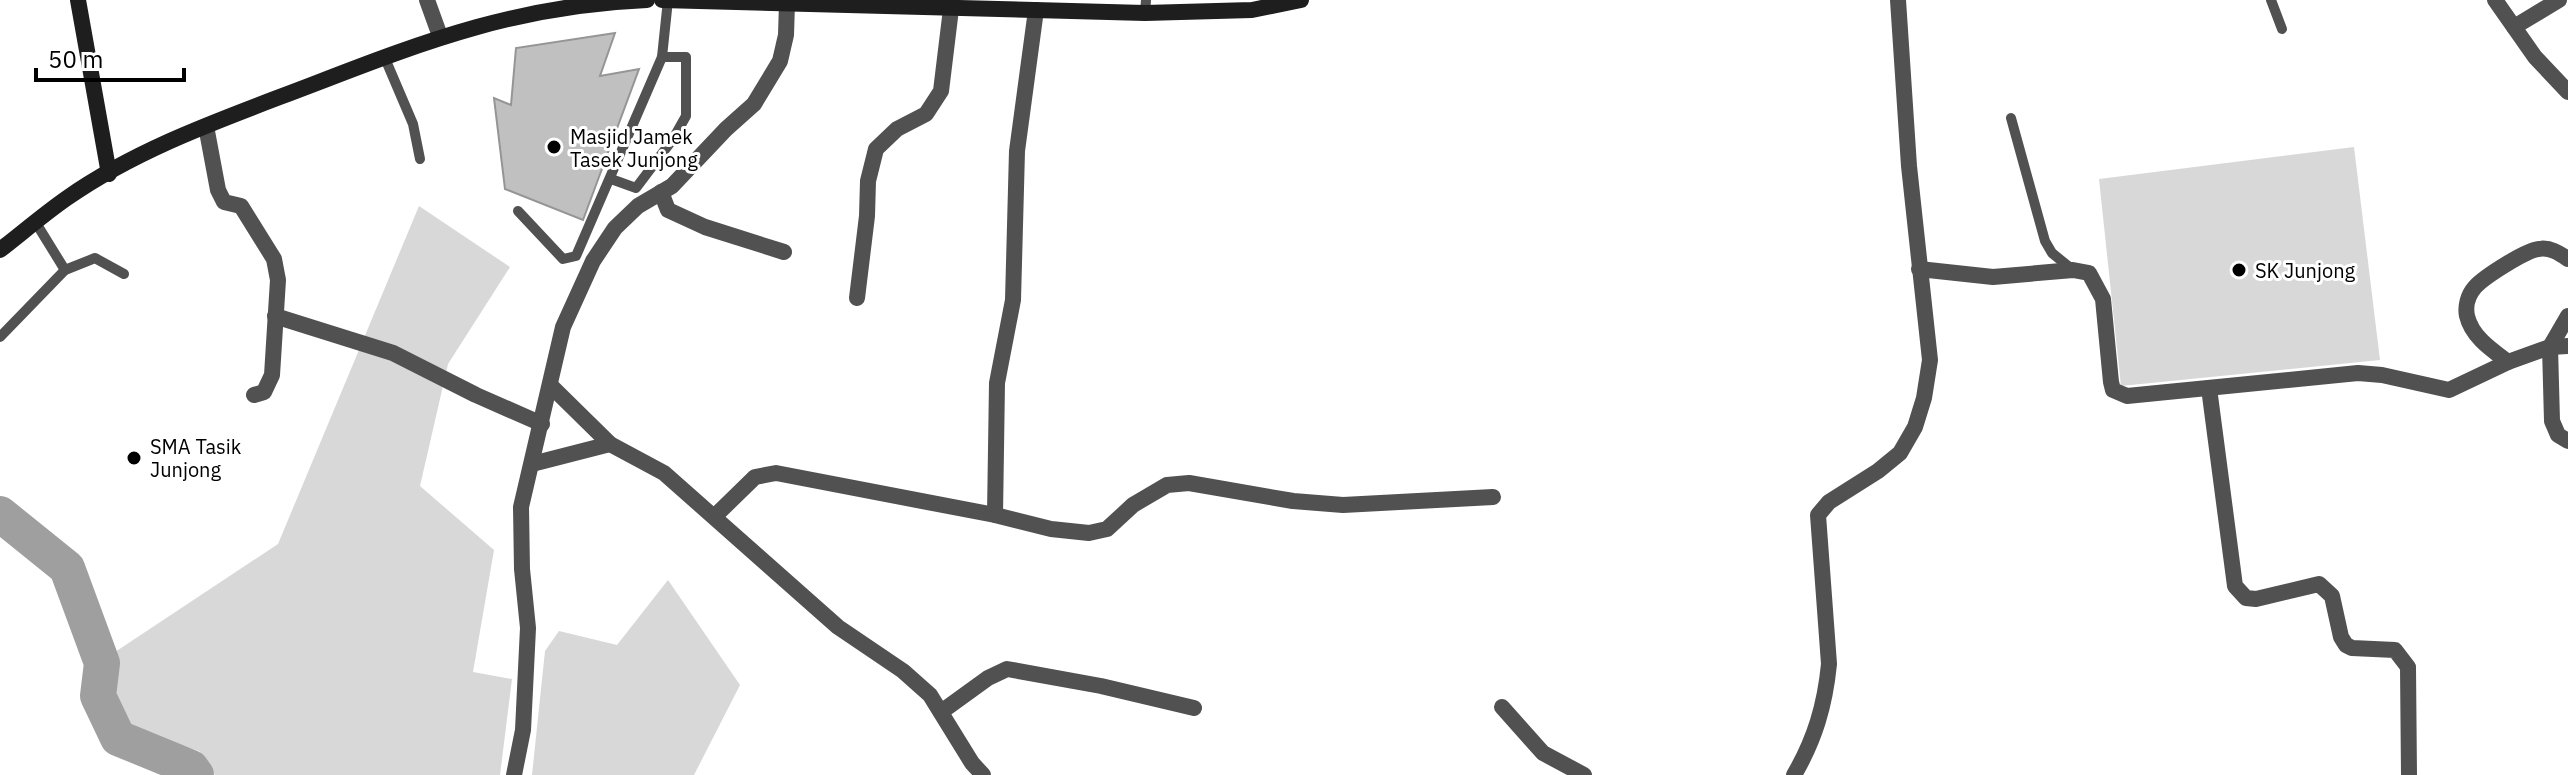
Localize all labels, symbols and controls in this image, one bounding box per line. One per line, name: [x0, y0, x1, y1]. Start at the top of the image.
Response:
scale bar: [36, 32, 184, 82]
text: 50 m: [48, 43, 103, 75]
place label: Masjid Jamek Tasek Junjong: [570, 123, 698, 173]
marker: Masjid Jamek Tasek Junjong: [545, 138, 563, 156]
place label: SK Junjong: [2255, 257, 2356, 284]
marker: SK Junjong: [2230, 261, 2248, 279]
place label: SMA Tasik Junjong: [150, 433, 242, 483]
marker: SMA Tasik Junjong: [125, 449, 143, 467]

